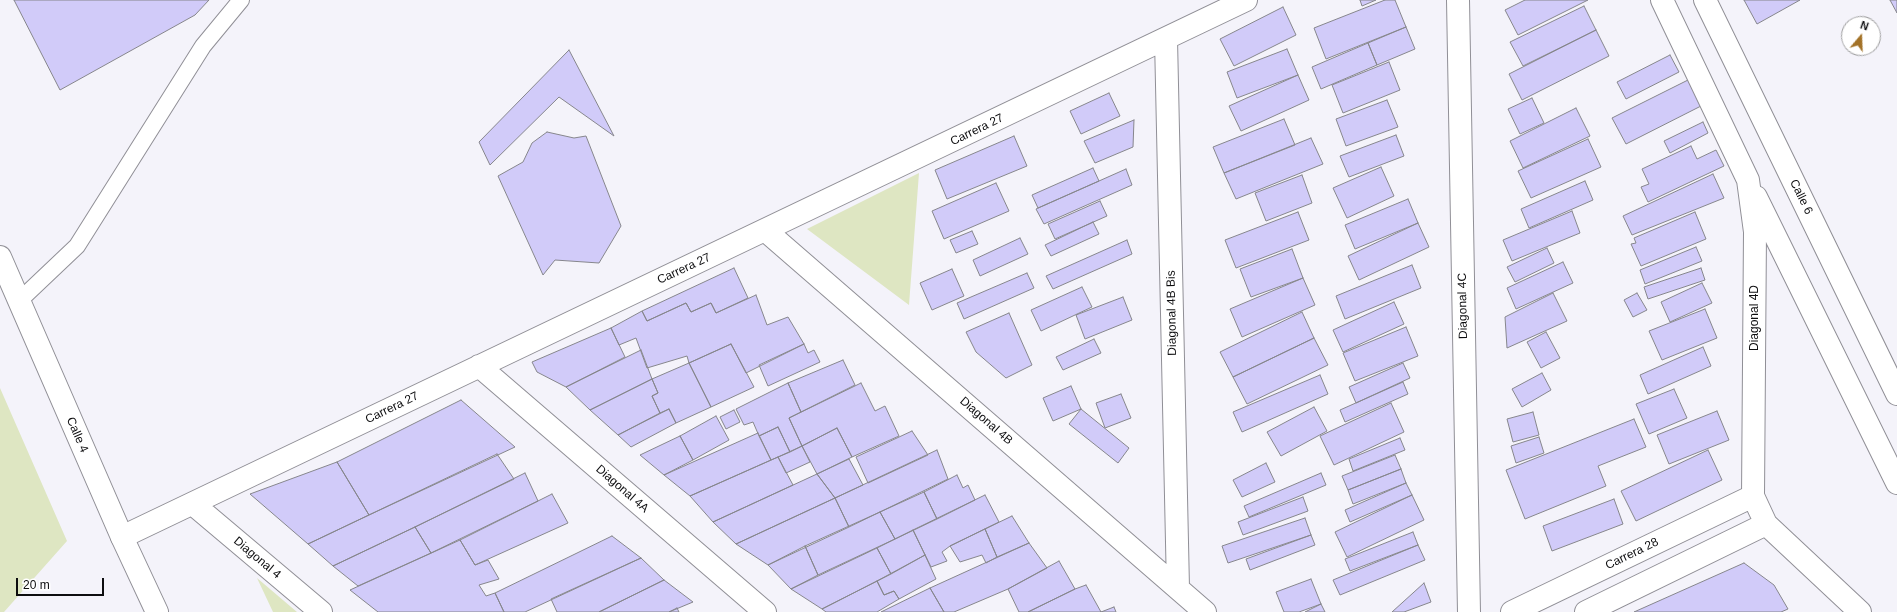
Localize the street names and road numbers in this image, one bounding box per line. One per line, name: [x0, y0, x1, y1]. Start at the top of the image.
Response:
street label: Carrera 27: [948, 111, 1006, 149]
street label: Calle 6: [1786, 177, 1816, 217]
street label: Carrera 27: [655, 250, 713, 288]
street label: Diagonal 4B Bis: [1164, 270, 1180, 356]
street label: Diagonal 4C: [1455, 273, 1471, 339]
street label: Diagonal 4D: [1748, 285, 1762, 351]
street label: Carrera 27: [363, 389, 421, 427]
street label: Diagonal 4B: [957, 394, 1015, 448]
street label: Calle 4: [63, 415, 91, 455]
street label: Diagonal 4A: [593, 462, 651, 516]
street label: Diagonal 4: [230, 534, 284, 582]
street label: Carrera 28: [1603, 535, 1661, 573]

